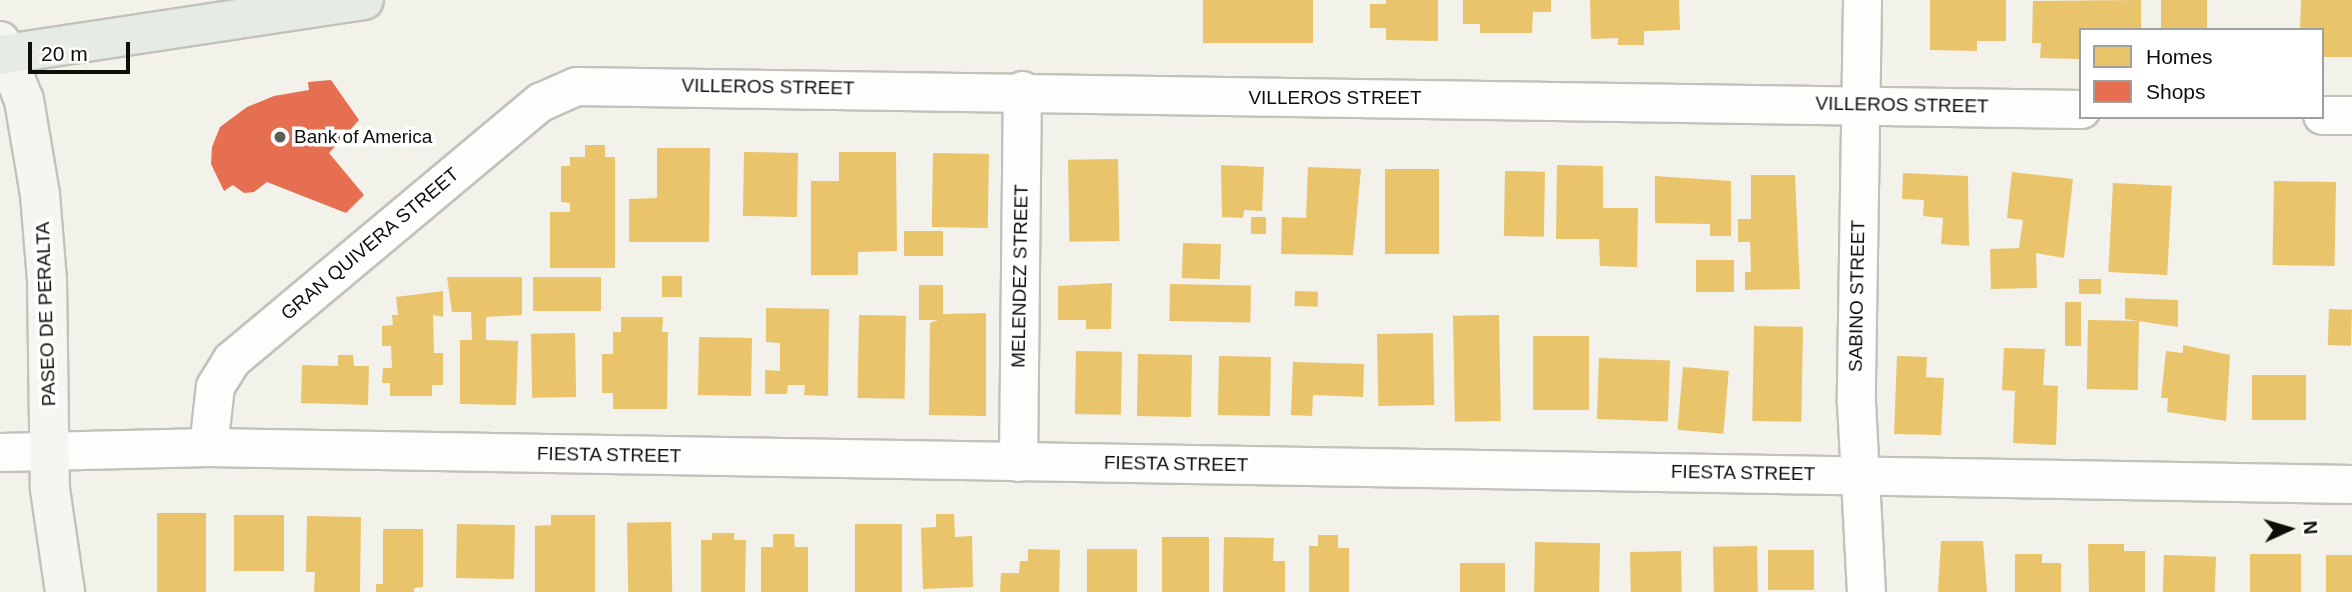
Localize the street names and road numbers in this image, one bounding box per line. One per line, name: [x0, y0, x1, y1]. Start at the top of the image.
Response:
street label: VILLEROS STREET: [681, 74, 855, 100]
street label: VILLEROS STREET: [1248, 87, 1422, 109]
street label: VILLEROS STREET: [1815, 92, 1989, 118]
street label: GRAN QUIVERA STREET: [276, 163, 464, 325]
street label: MELENDEZ STREET: [1007, 184, 1033, 368]
street label: SABINO STREET: [1844, 220, 1870, 372]
street label: PASEO DE PERALTA: [31, 221, 61, 407]
street label: FIESTA STREET: [536, 442, 682, 468]
street label: FIESTA STREET: [1103, 451, 1249, 477]
street label: FIESTA STREET: [1670, 460, 1816, 486]

